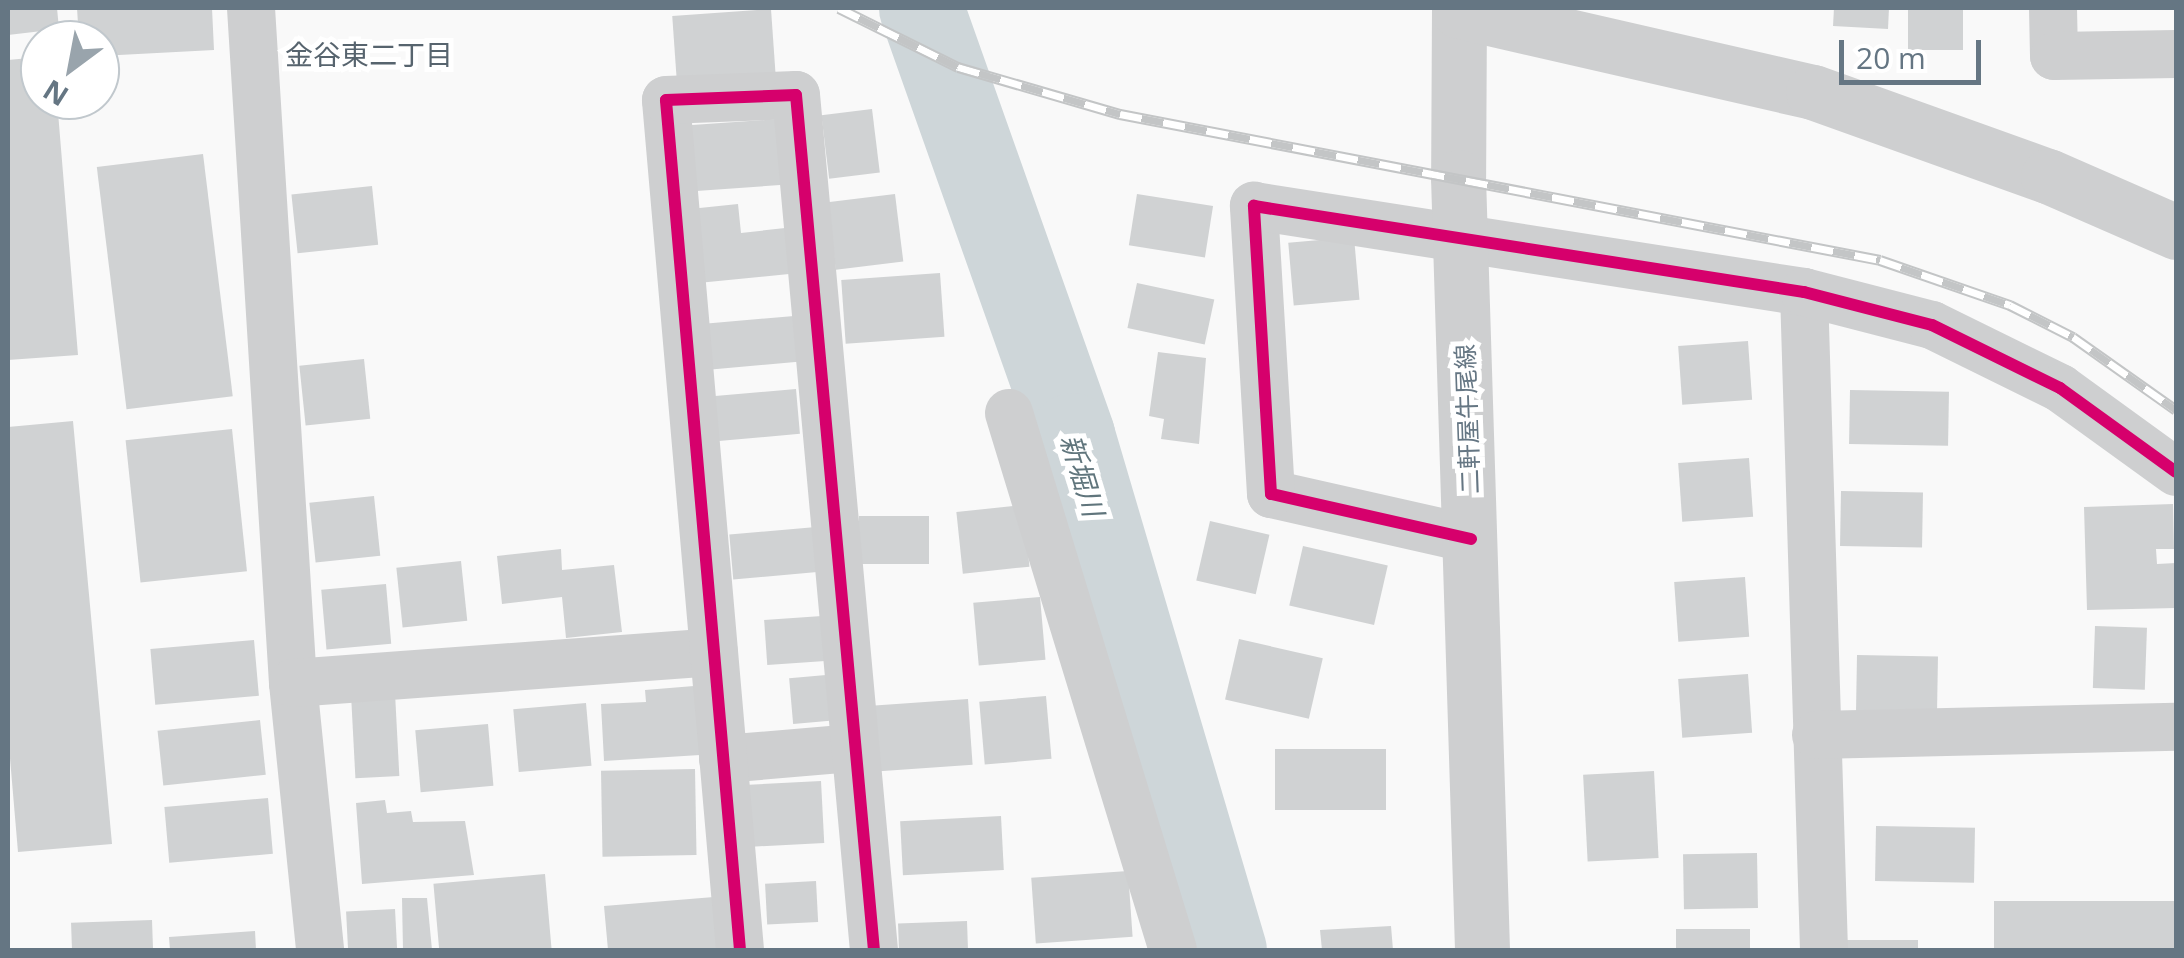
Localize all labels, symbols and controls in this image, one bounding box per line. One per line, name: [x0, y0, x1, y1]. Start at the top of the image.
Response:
north arrow: [20, 20, 120, 120]
scale bar: [1844, 20, 1986, 82]
district label: 金谷東二丁目: [285, 37, 453, 71]
text: 20 m: [1856, 37, 1926, 78]
text: N: [35, 72, 75, 116]
street label: 二軒屋牛尾線: [1449, 344, 1485, 494]
water label: 新堀川: [1055, 430, 1111, 520]

